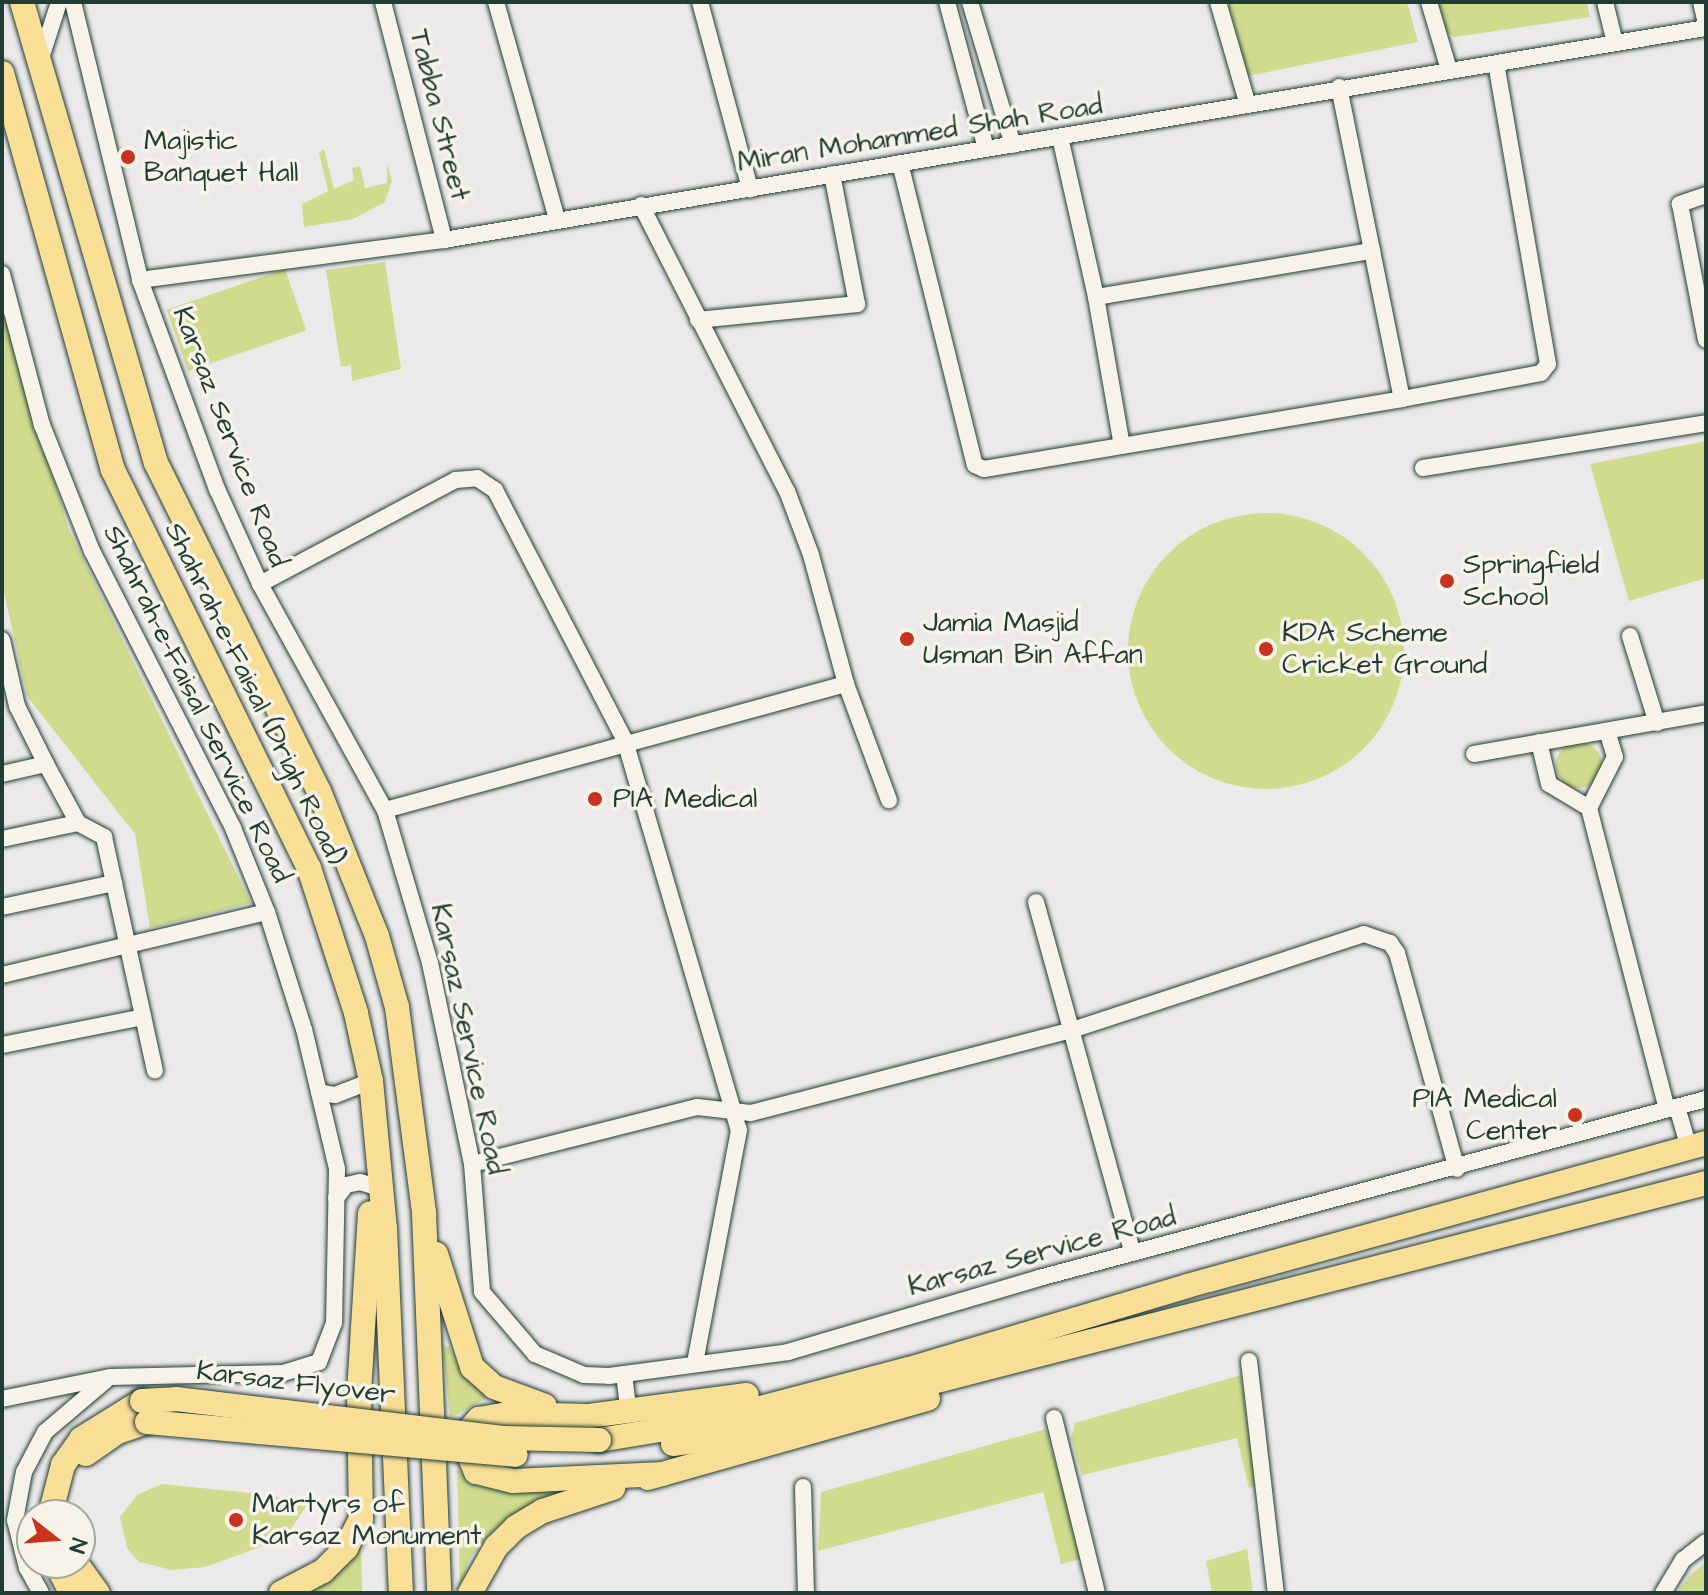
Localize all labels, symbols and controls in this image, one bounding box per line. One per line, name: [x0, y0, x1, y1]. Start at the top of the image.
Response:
street label: Tabba Street: [402, 26, 476, 204]
street label: Miran Mohammed Shah Road: [735, 89, 1105, 179]
place label: Majistic Banquet Hall: [144, 124, 298, 190]
marker: Majistic Banquet Hall: [119, 148, 137, 166]
street label: Karsaz Service Road: [165, 302, 295, 572]
street label: Shahrah-e-Faisal (Drigh Road): [157, 517, 353, 871]
street label: Shahrah-e-Faisal Service Road: [96, 520, 298, 888]
place label: Springfield School: [1463, 548, 1599, 614]
marker: Springfield School: [1438, 572, 1456, 590]
place label: Jamia Masjid Usman Bin Affan: [923, 606, 1143, 672]
place label: KDA Scheme Cricket Ground: [1282, 616, 1487, 682]
marker: Jamia Masjid Usman Bin Affan: [898, 630, 916, 648]
marker: KDA Scheme Cricket Ground: [1257, 640, 1275, 658]
place label: PIA Medical: [613, 782, 758, 816]
marker: PIA Medical: [584, 788, 606, 810]
street label: Karsaz Service Road: [423, 901, 513, 1177]
place label: PIA Medical Center: [1412, 1082, 1557, 1148]
marker: PIA Medical Center: [1564, 1104, 1586, 1126]
street label: Karsaz Service Road: [904, 1200, 1180, 1304]
street label: Karsaz Flyover: [195, 1354, 397, 1412]
place label: Martyrs of Karsaz Monument: [252, 1487, 481, 1553]
north arrow: [16, 1499, 96, 1579]
marker: Martyrs of Karsaz Monument: [227, 1511, 245, 1529]
text: N: [61, 1534, 94, 1557]

